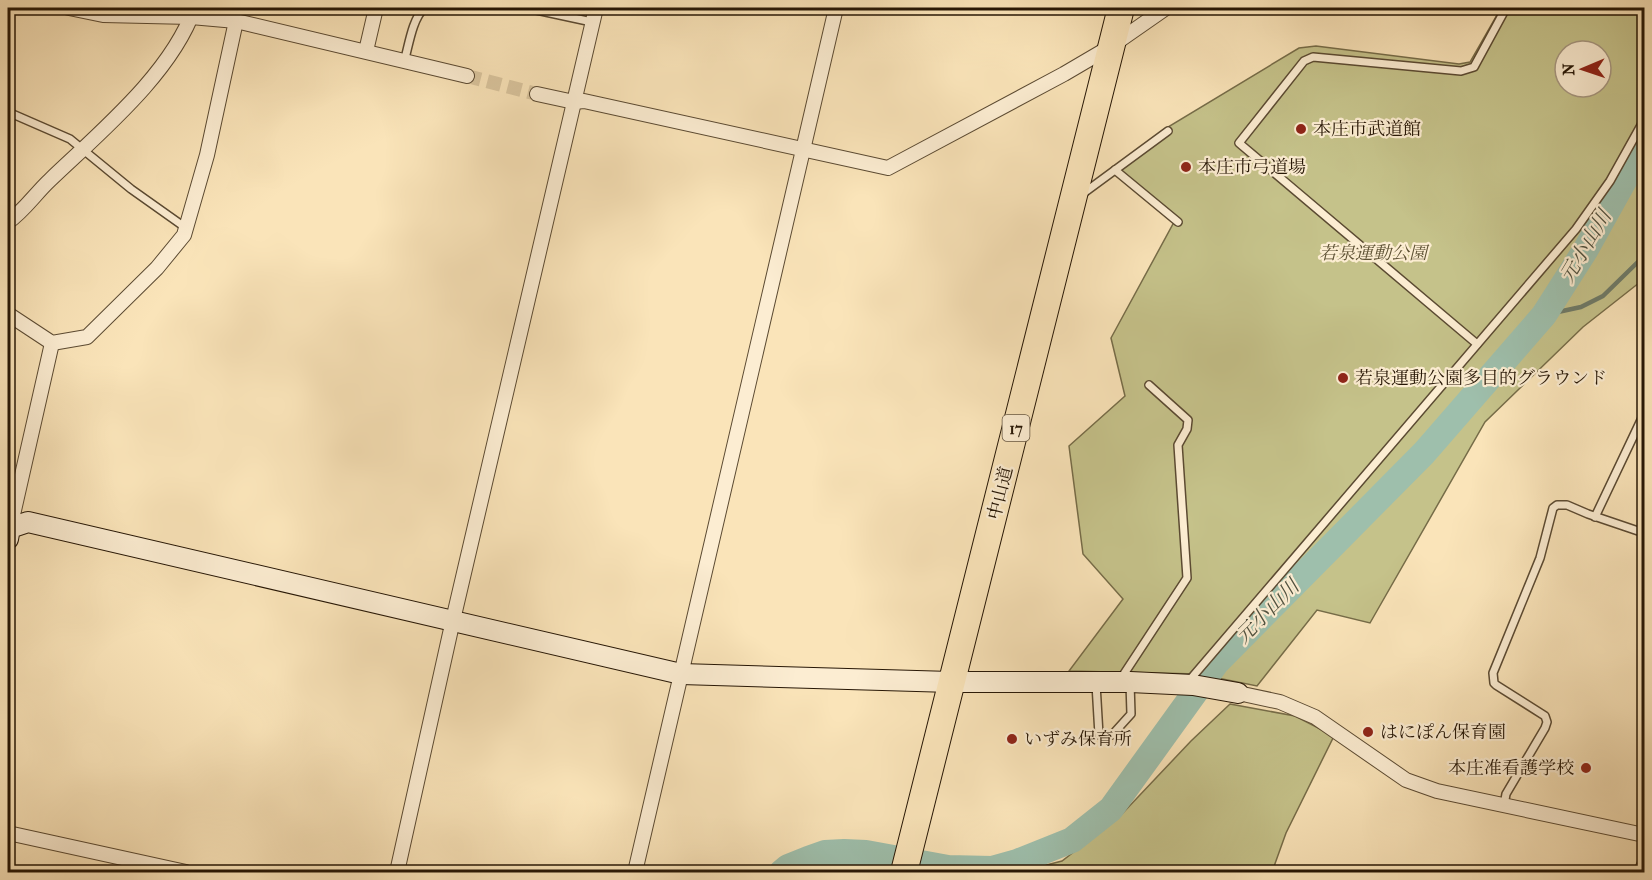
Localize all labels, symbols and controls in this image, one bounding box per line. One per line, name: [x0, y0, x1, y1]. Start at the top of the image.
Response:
north arrow: [1553, 39, 1613, 99]
text: N: [1559, 62, 1578, 76]
place label: 本庄市武道館: [1313, 119, 1421, 140]
marker: 本庄市武道館: [1294, 122, 1308, 136]
place label: 本庄市弓道場: [1198, 157, 1306, 178]
marker: 本庄市弓道場: [1179, 160, 1193, 174]
water label: 元小山川: [1555, 204, 1617, 286]
park label: 若泉運動公園: [1319, 243, 1430, 264]
place label: 若泉運動公園多目的グラウンド: [1355, 368, 1607, 389]
marker: 若泉運動公園多目的グラウンド: [1336, 371, 1350, 385]
road number: 17: [1002, 415, 1030, 441]
street label: 中山道: [984, 464, 1017, 522]
water label: 元小山川: [1231, 574, 1305, 648]
place label: はにぽん保育園: [1380, 722, 1506, 743]
marker: はにぽん保育園: [1361, 725, 1375, 739]
place label: いずみ保育所: [1024, 729, 1132, 750]
marker: いずみ保育所: [1005, 732, 1019, 746]
place label: 本庄准看護学校: [1448, 758, 1574, 779]
marker: 本庄准看護学校: [1579, 761, 1593, 775]

